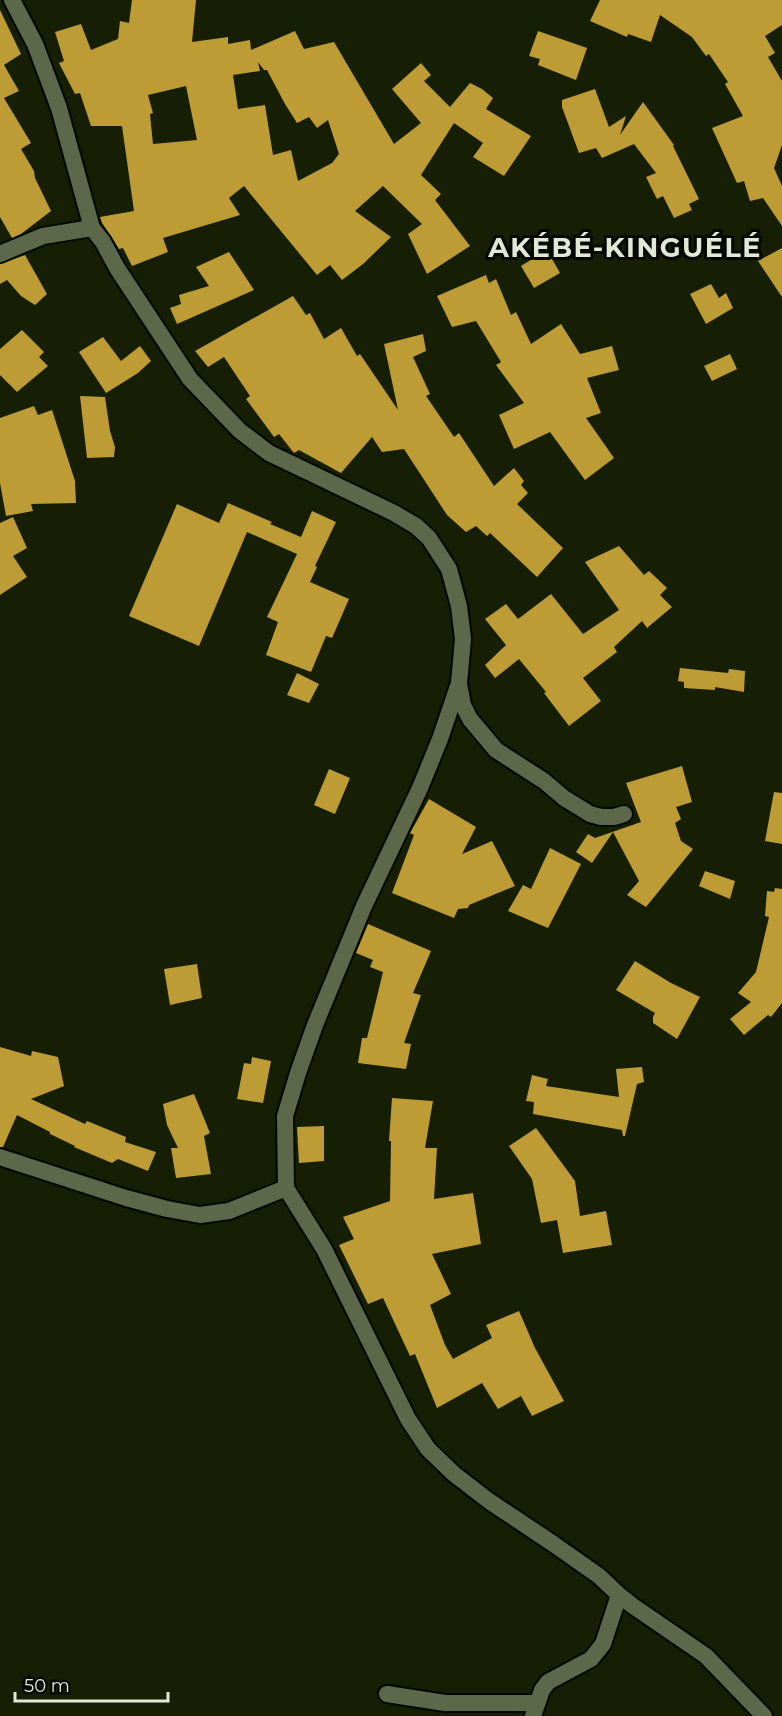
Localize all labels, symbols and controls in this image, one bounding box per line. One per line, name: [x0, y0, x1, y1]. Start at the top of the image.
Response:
district label: AKÉBÉ-KINGUÉLÉ: [487, 231, 762, 264]
scale bar: [15, 1665, 168, 1703]
text: 50 m: [24, 1675, 70, 1697]

